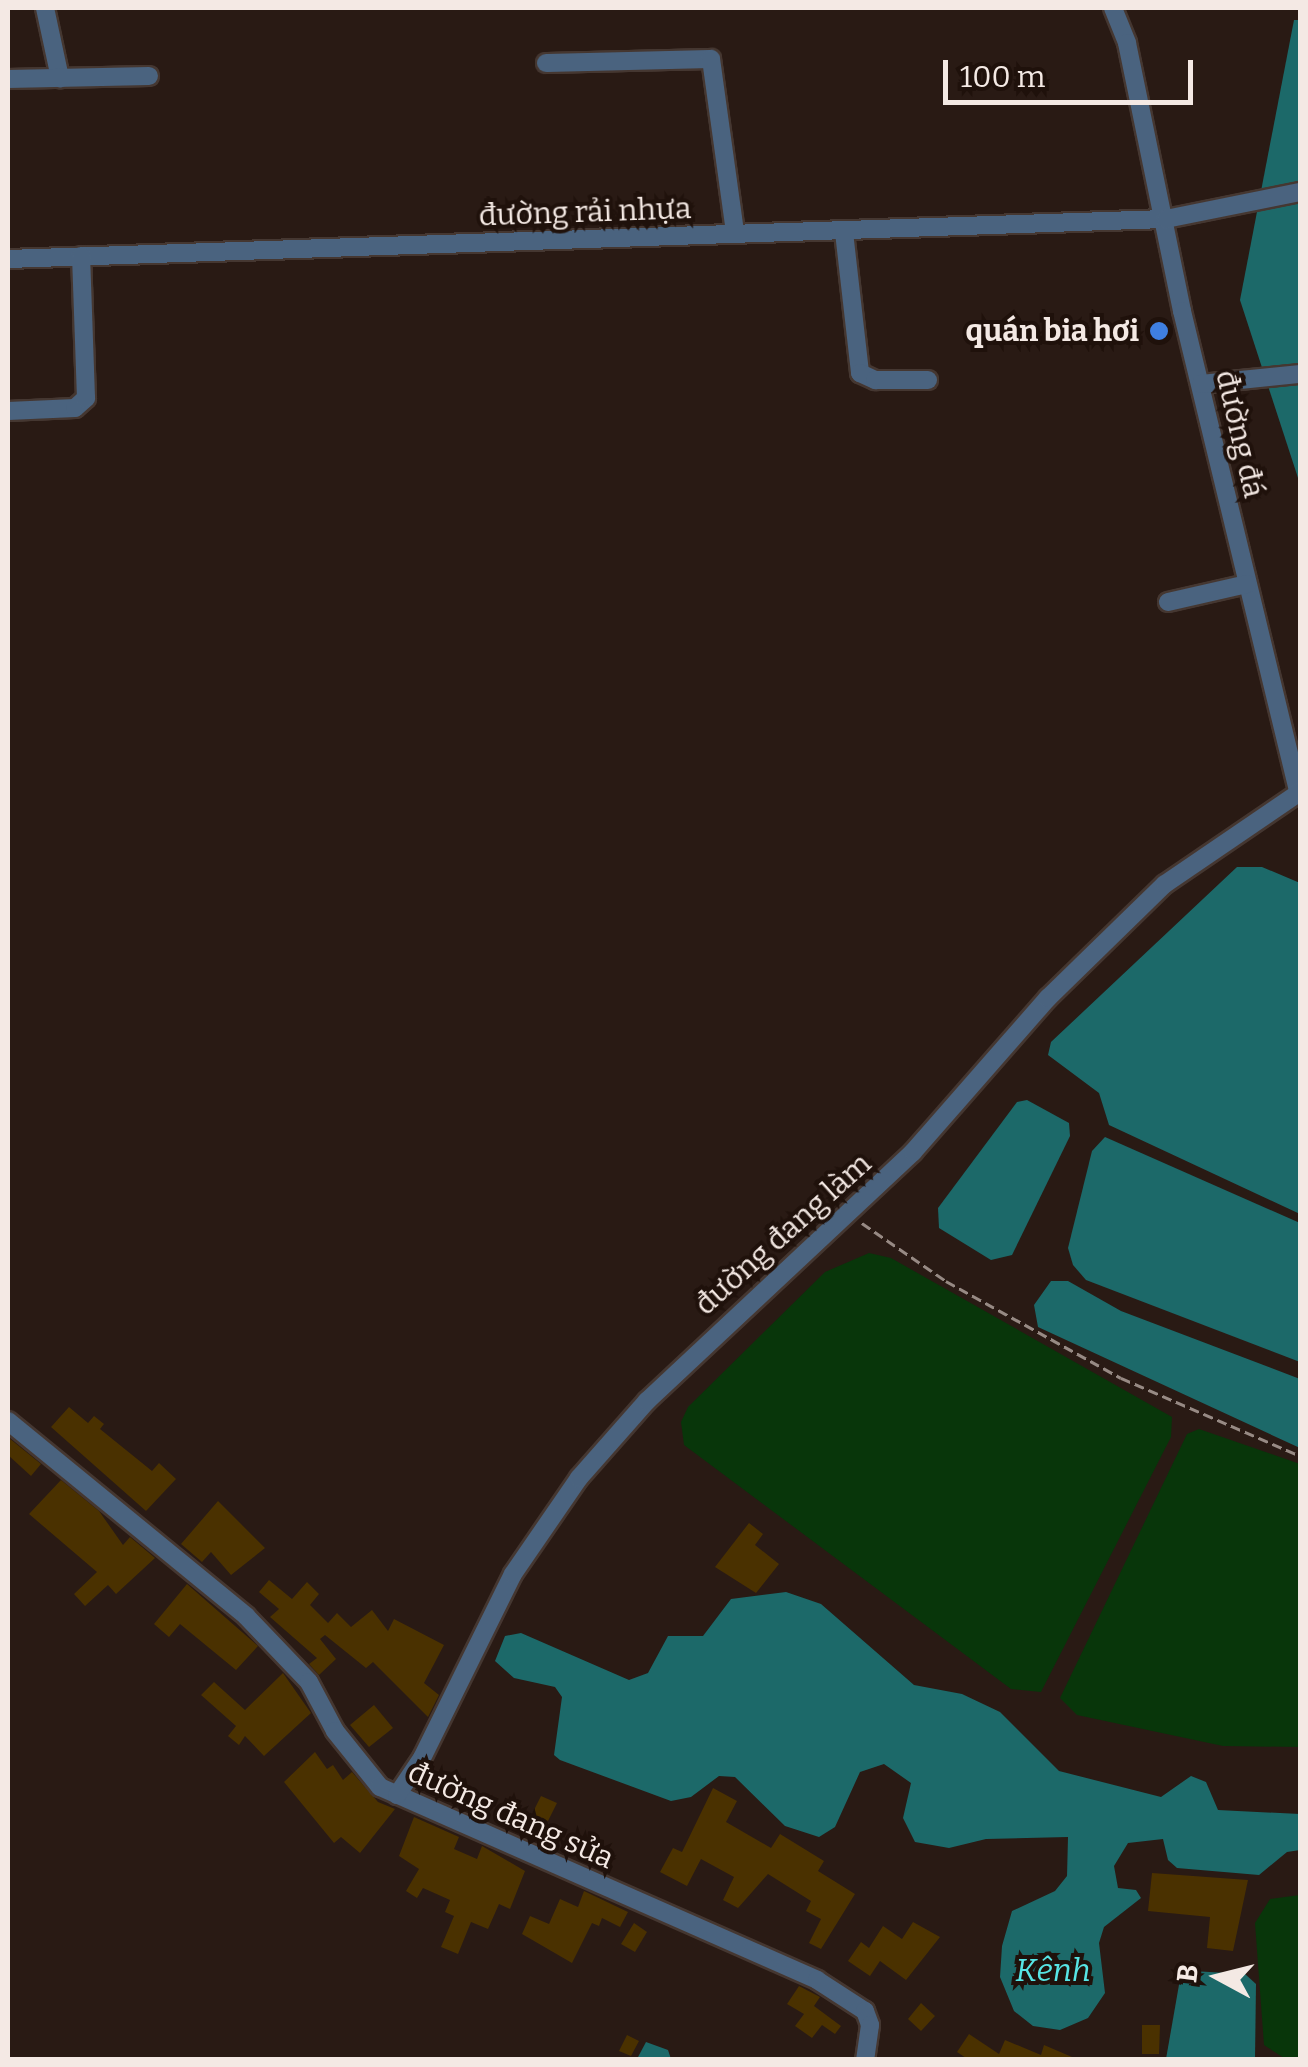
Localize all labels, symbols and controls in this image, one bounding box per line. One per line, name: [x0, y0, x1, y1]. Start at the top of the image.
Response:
scale bar: [948, 40, 1198, 102]
text: 100 m: [960, 59, 1045, 95]
street label: đường rải nhựa: [478, 190, 692, 234]
place label: quán bia hơi: [966, 313, 1139, 349]
marker: quán bia hơi: [1148, 320, 1170, 342]
street label: đường đá: [1208, 367, 1272, 501]
street label: đường đang làm: [687, 1145, 879, 1323]
street label: đường đang sửa: [403, 1754, 619, 1876]
north arrow: [1168, 1927, 1268, 2027]
water label: Kênh: [1015, 1951, 1091, 1989]
text: B: [1170, 1962, 1205, 1984]

